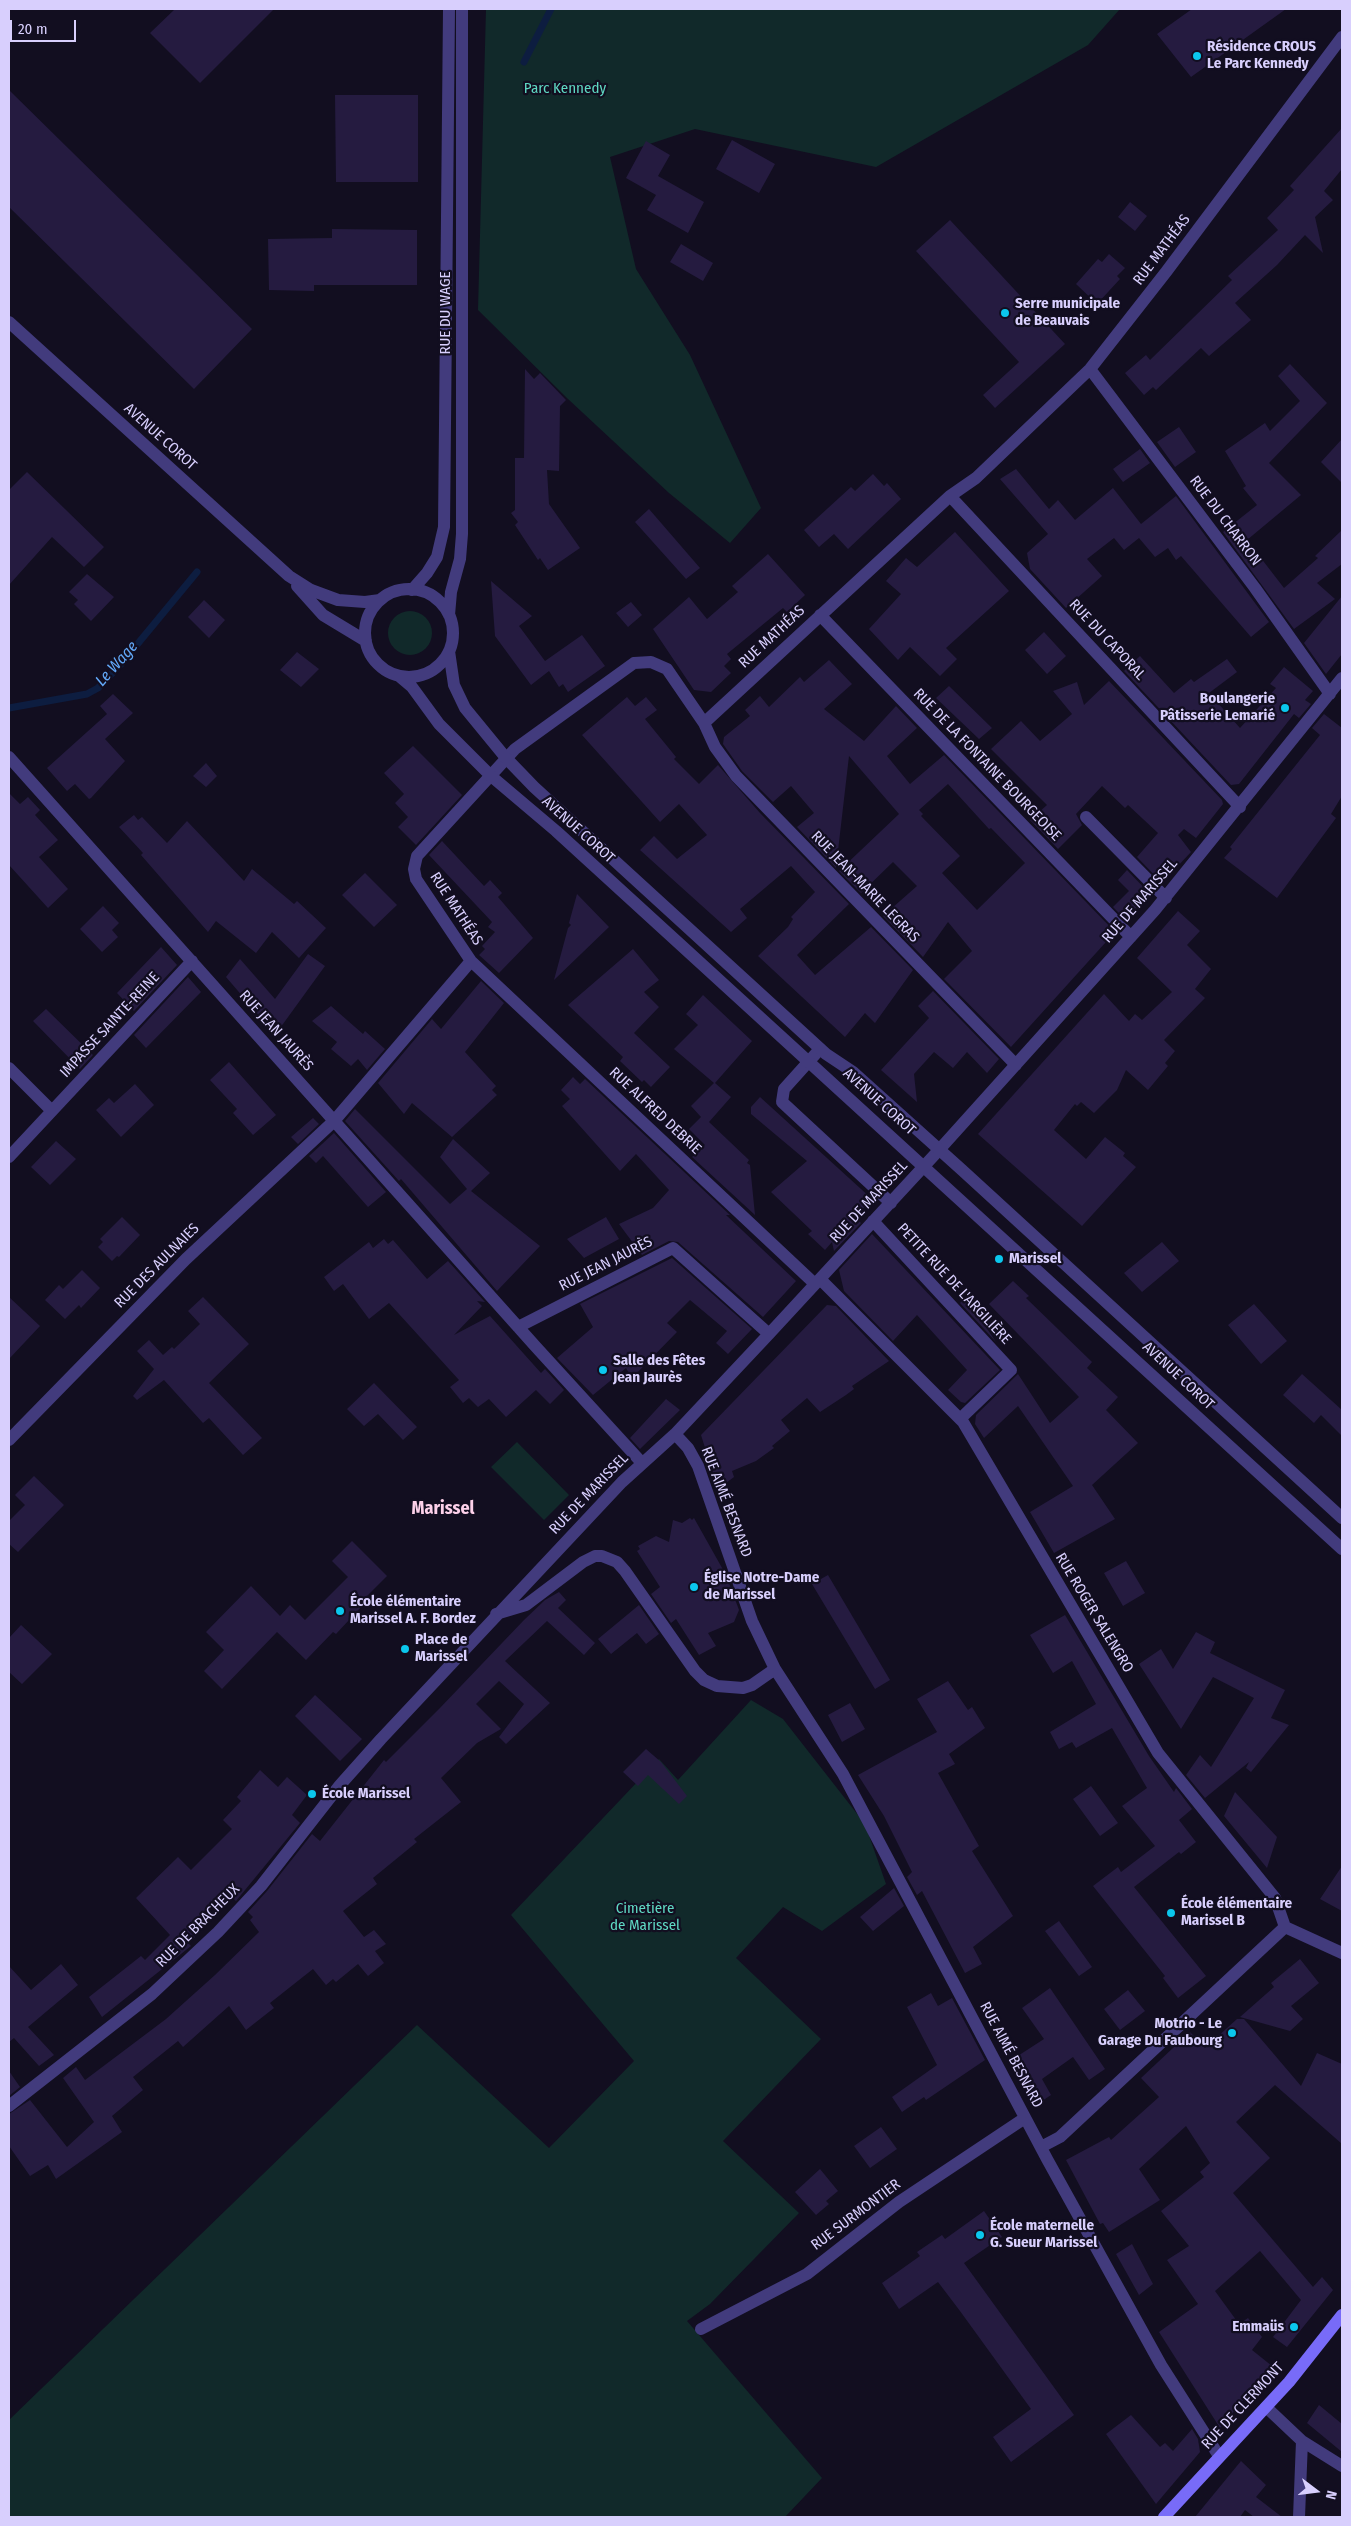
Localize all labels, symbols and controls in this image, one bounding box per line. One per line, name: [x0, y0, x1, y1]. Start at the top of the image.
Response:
scale bar: [12, 10, 79, 42]
text: 20 m: [18, 20, 48, 38]
place label: Résidence CROUS Le Parc Kennedy: [1207, 38, 1316, 73]
marker: Résidence CROUS Le Parc Kennedy: [1191, 50, 1203, 62]
park label: Parc Kennedy: [524, 80, 606, 98]
street label: RUE MATHÉAS: [1130, 211, 1194, 289]
street label: RUE DU WAGE: [437, 271, 455, 355]
place label: Serre municipale de Beauvais: [1015, 295, 1120, 330]
marker: Serre municipale de Beauvais: [999, 307, 1011, 319]
street label: AVENUE COROT: [120, 400, 200, 474]
street label: RUE DU CHARRON: [1185, 473, 1265, 569]
street label: RUE DU CAPORAL: [1065, 596, 1149, 684]
street label: RUE MATHÉAS: [735, 602, 809, 672]
water label: Le Wage: [92, 638, 142, 690]
street label: RUE DE LA FONTAINE BOURGEOISE: [909, 685, 1065, 845]
place label: Boulangerie Pâtisserie Lemarié: [1160, 690, 1275, 725]
marker: Boulangerie Pâtisserie Lemarié: [1279, 702, 1291, 714]
street label: AVENUE COROT: [538, 793, 618, 867]
street label: RUE JEAN-MARIE LEGRAS: [807, 828, 923, 946]
street label: RUE DE MARISSEL: [1099, 855, 1181, 947]
street label: RUE MATHÉAS: [426, 869, 486, 949]
street label: IMPASSE SAINTE-REINE: [57, 969, 163, 1081]
street label: RUE JEAN JAURÈS: [235, 987, 317, 1075]
street label: RUE ALFRED DEBRIE: [605, 1064, 705, 1158]
street label: AVENUE COROT: [839, 1065, 919, 1139]
street label: RUE DE MARISSEL: [826, 1157, 912, 1247]
street label: RUE DES AULNAIES: [111, 1220, 203, 1312]
street label: PETITE RUE DE L'ARGILIÈRE: [893, 1220, 1015, 1348]
street label: RUE JEAN JAURÈS: [556, 1233, 656, 1295]
place label: Marissel: [1009, 1250, 1061, 1268]
marker: Marissel: [993, 1253, 1005, 1265]
street label: AVENUE COROT: [1138, 1338, 1218, 1414]
place label: Salle des Fêtes Jean Jaurès: [613, 1352, 705, 1387]
marker: Salle des Fêtes Jean Jaurès: [597, 1364, 609, 1376]
street label: RUE AIMÉ BESNARD: [697, 1444, 755, 1560]
street label: RUE DE MARISSEL: [546, 1450, 632, 1538]
district label: Marissel: [412, 1498, 474, 1520]
street label: RUE ROGER SALENGRO: [1051, 1550, 1137, 1676]
place label: Église Notre-Dame de Marissel: [704, 1569, 819, 1604]
marker: Église Notre-Dame de Marissel: [688, 1581, 700, 1593]
place label: École élémentaire Marissel A. F. Bordez: [350, 1593, 476, 1628]
marker: École élémentaire Marissel A. F. Bordez: [334, 1605, 346, 1617]
place label: Place de Marissel: [415, 1631, 467, 1666]
marker: Place de Marissel: [399, 1643, 411, 1655]
place label: École Marissel: [322, 1785, 410, 1803]
marker: École Marissel: [306, 1788, 318, 1800]
street label: RUE DE BRACHEUX: [153, 1881, 243, 1971]
place label: École élémentaire Marissel B: [1181, 1895, 1292, 1930]
park label: Cimetière de Marissel: [610, 1900, 680, 1935]
marker: École élémentaire Marissel B: [1165, 1907, 1177, 1919]
street label: RUE AIMÉ BESNARD: [976, 1999, 1046, 2111]
place label: Motrio - Le Garage Du Faubourg: [1098, 2015, 1222, 2050]
marker: Motrio - Le Garage Du Faubourg: [1226, 2027, 1238, 2039]
street label: RUE SURMONTIER: [808, 2176, 904, 2254]
place label: École maternelle G. Sueur Marissel: [990, 2217, 1097, 2252]
marker: École maternelle G. Sueur Marissel: [974, 2229, 986, 2241]
place label: Emmaüs: [1232, 2318, 1284, 2336]
marker: Emmaüs: [1288, 2321, 1300, 2333]
street label: RUE DE CLERMONT: [1198, 2359, 1288, 2453]
north arrow: [1291, 2466, 1341, 2516]
text: N: [1322, 2489, 1340, 2501]

